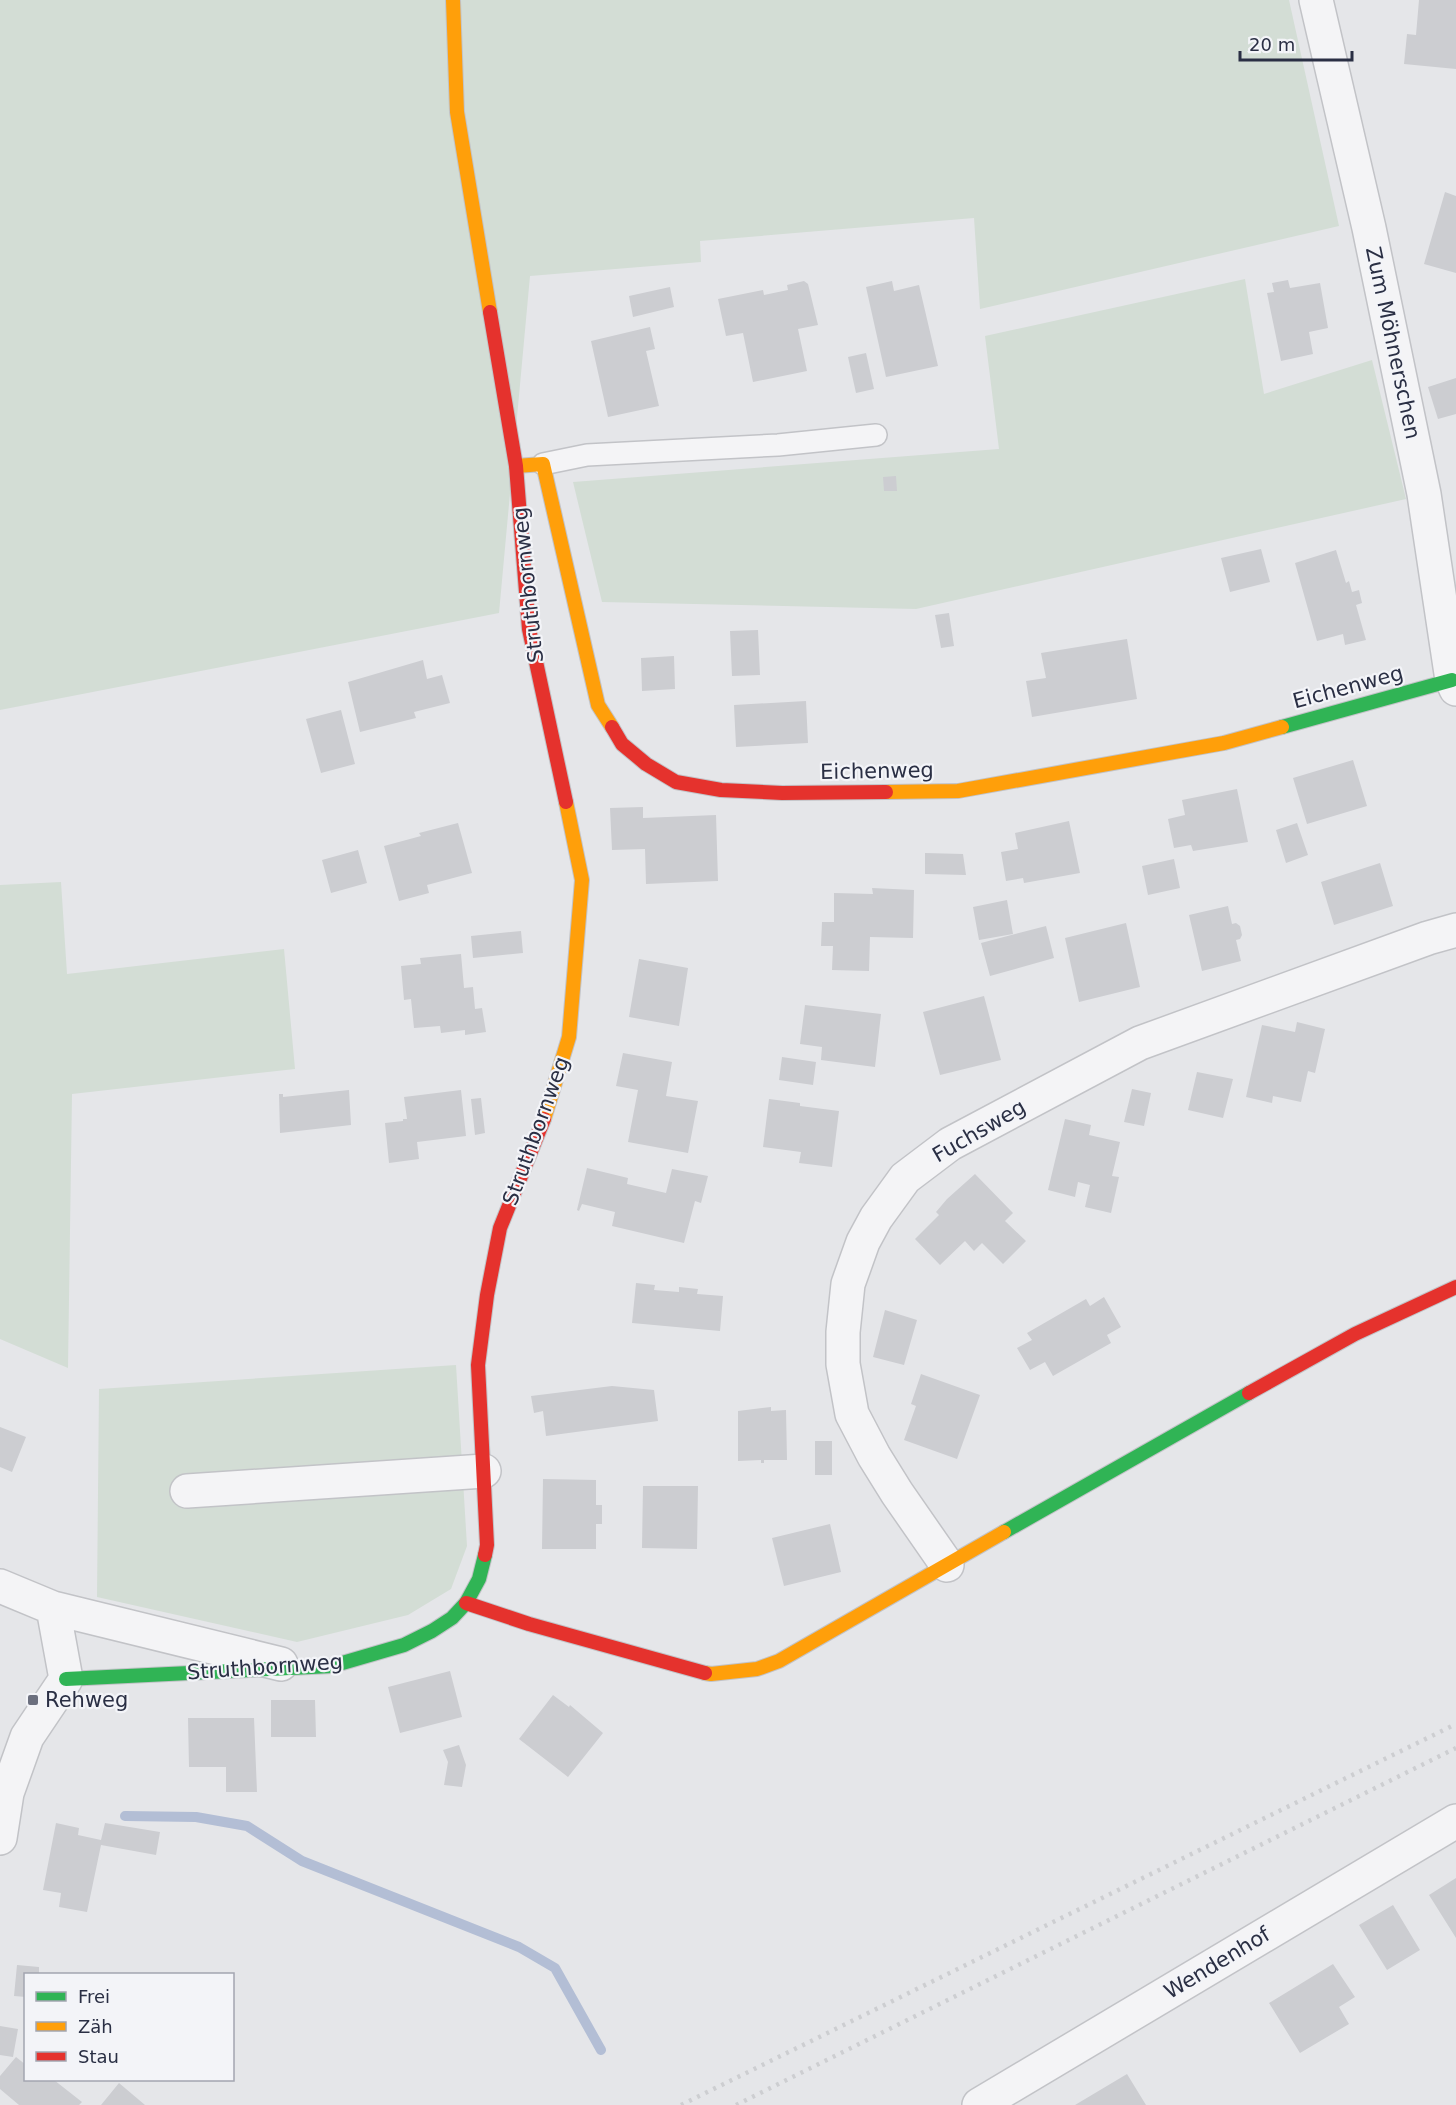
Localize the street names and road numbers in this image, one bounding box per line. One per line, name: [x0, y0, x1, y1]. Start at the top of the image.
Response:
street label: Zum Möhnerschen: [1361, 245, 1425, 441]
street label: Struthbornweg: [508, 506, 548, 664]
street label: Eichenweg: [1290, 661, 1406, 713]
street label: Eichenweg: [820, 758, 934, 784]
street label: Struthbornweg: [498, 1053, 574, 1209]
street label: Fuchsweg: [928, 1095, 1030, 1167]
street label: Struthbornweg: [186, 1650, 344, 1684]
street label: Wendenhof: [1160, 1922, 1275, 2004]

